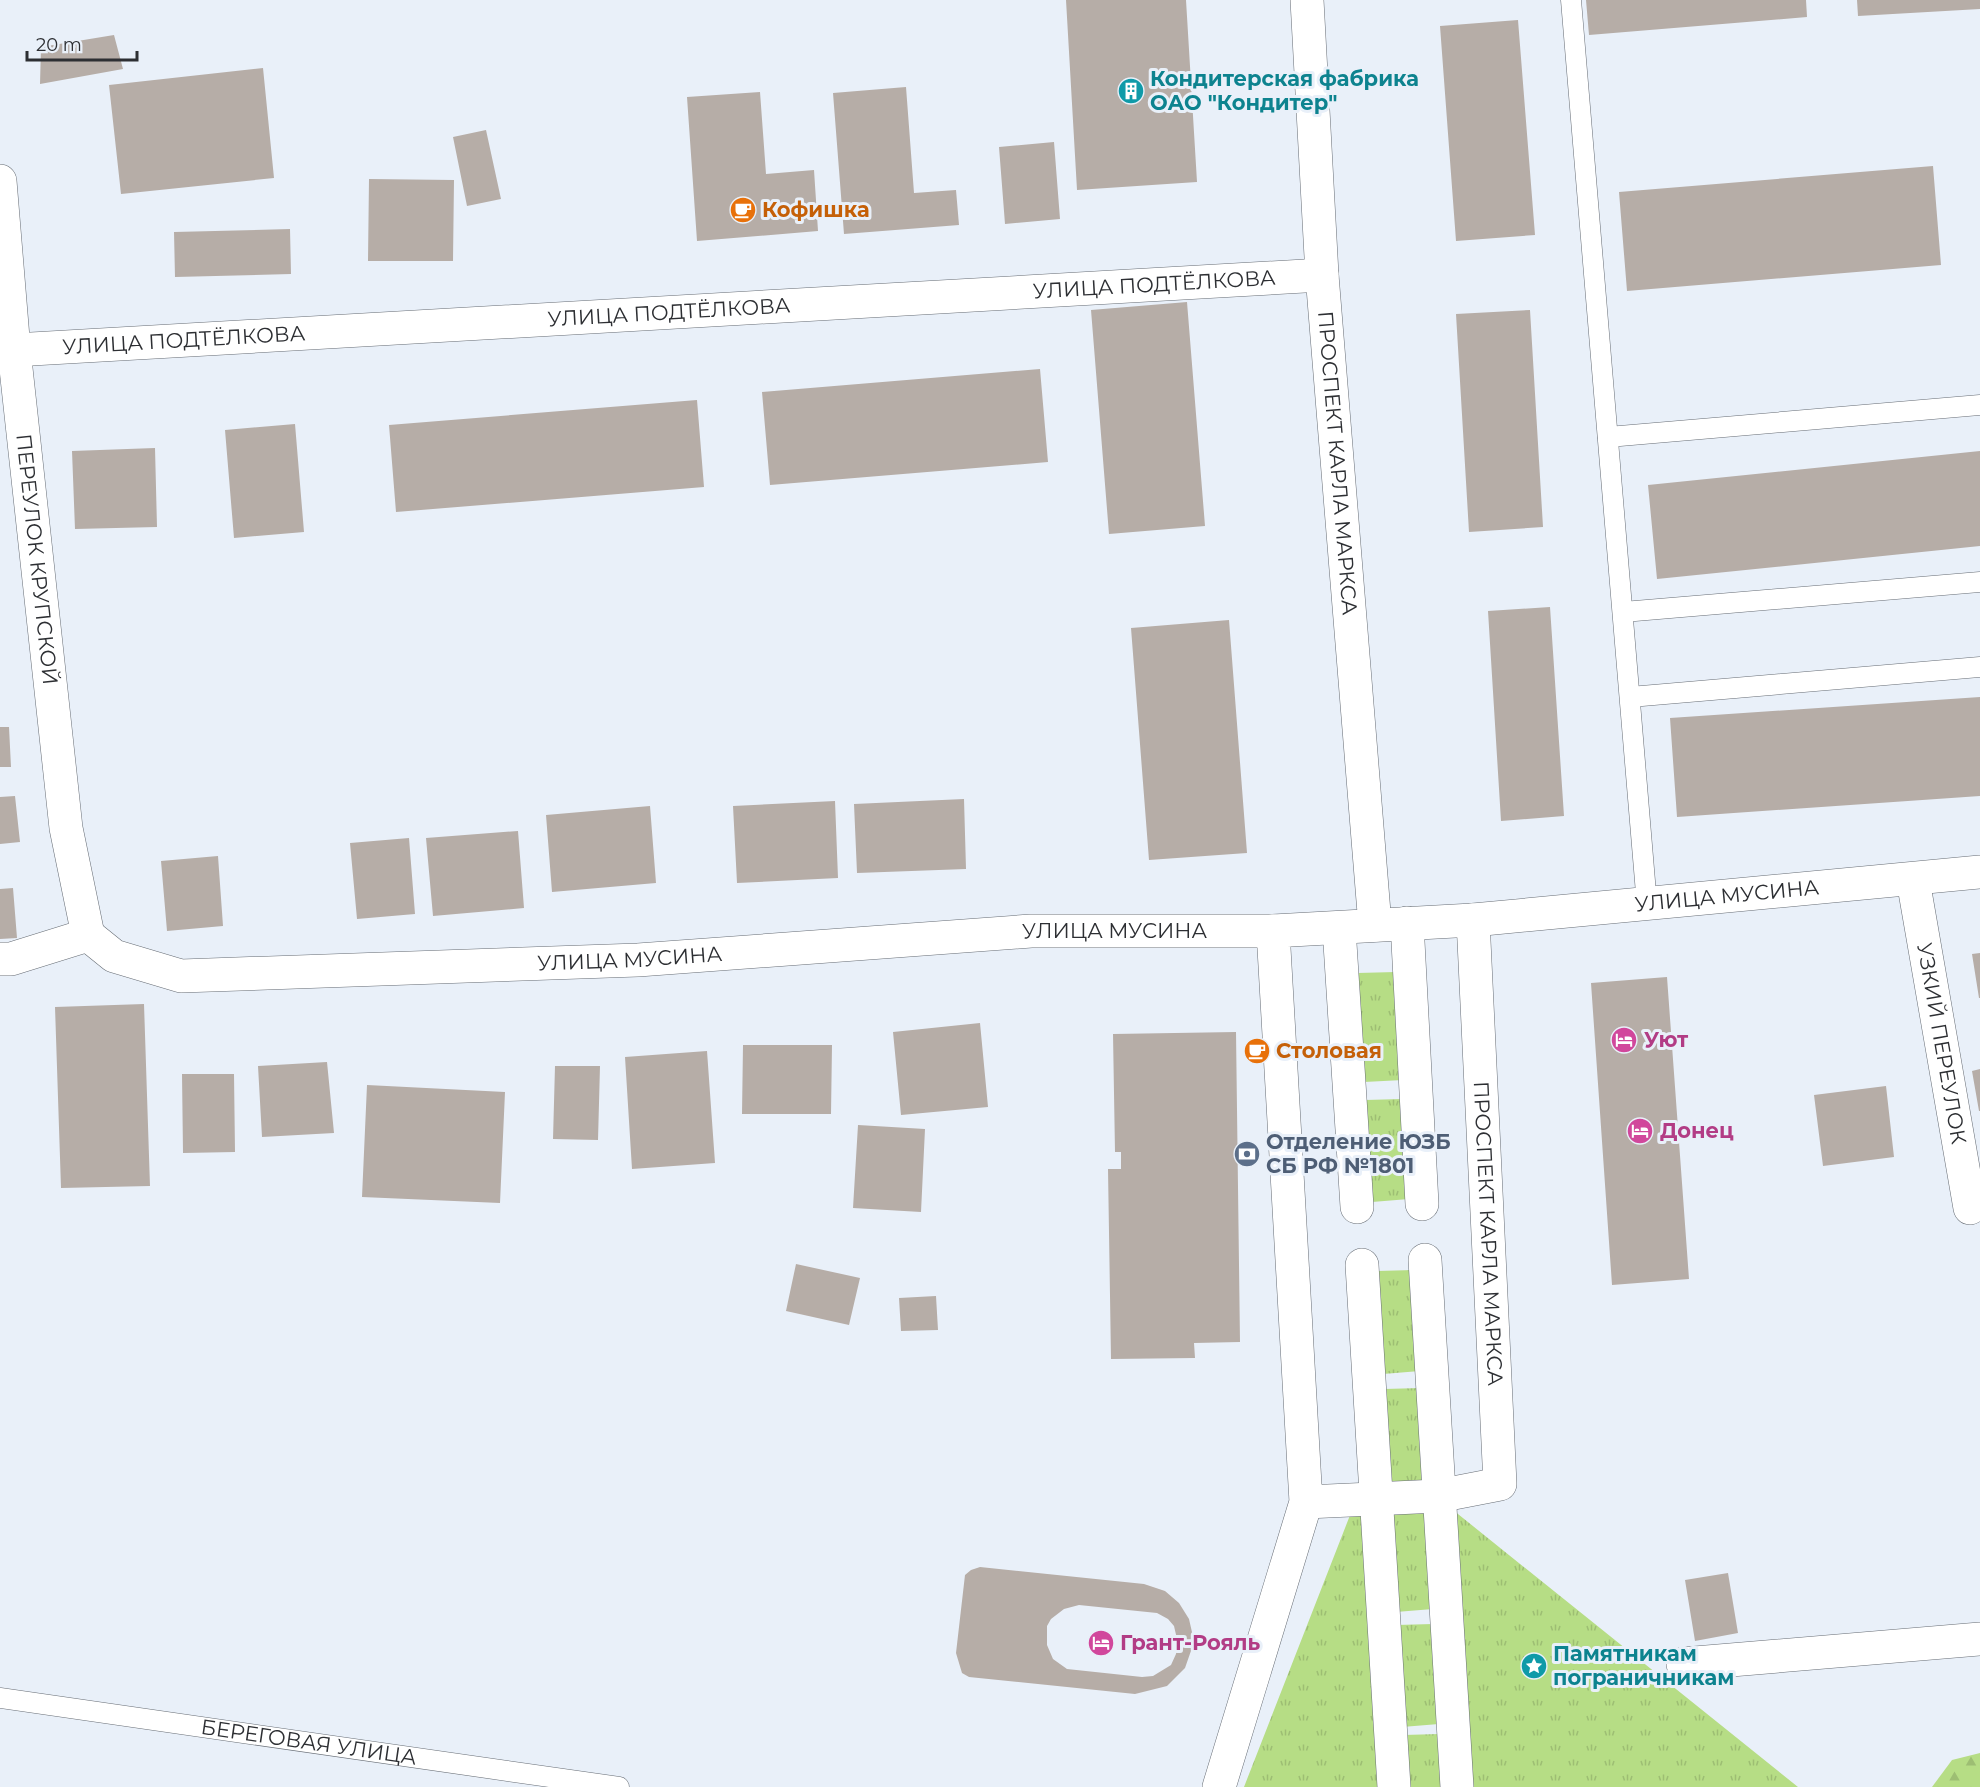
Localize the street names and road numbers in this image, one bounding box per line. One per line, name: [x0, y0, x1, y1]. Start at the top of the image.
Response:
street label: УЛИЦА ПОДТЁЛКОВА: [1032, 265, 1277, 304]
street label: УЛИЦА ПОДТЁЛКОВА: [547, 292, 791, 331]
street label: ПРОСПЕКТ КАРЛА МАРКСА: [1313, 310, 1363, 616]
street label: УЛИЦА ПОДТЁЛКОВА: [62, 320, 306, 359]
street label: ПЕРЕУЛОК КРУПСКОЙ: [11, 432, 63, 686]
street label: УЛИЦА МУСИНА: [1634, 874, 1820, 917]
street label: УЛИЦА МУСИНА: [1021, 918, 1208, 944]
street label: УЛИЦА МУСИНА: [537, 941, 723, 976]
street label: УЗКИЙ ПЕРЕУЛОК: [1912, 941, 1972, 1146]
street label: ПРОСПЕКТ КАРЛА МАРКСА: [1469, 1081, 1508, 1387]
street label: БЕРЕГОВАЯ УЛИЦА: [199, 1714, 419, 1770]

